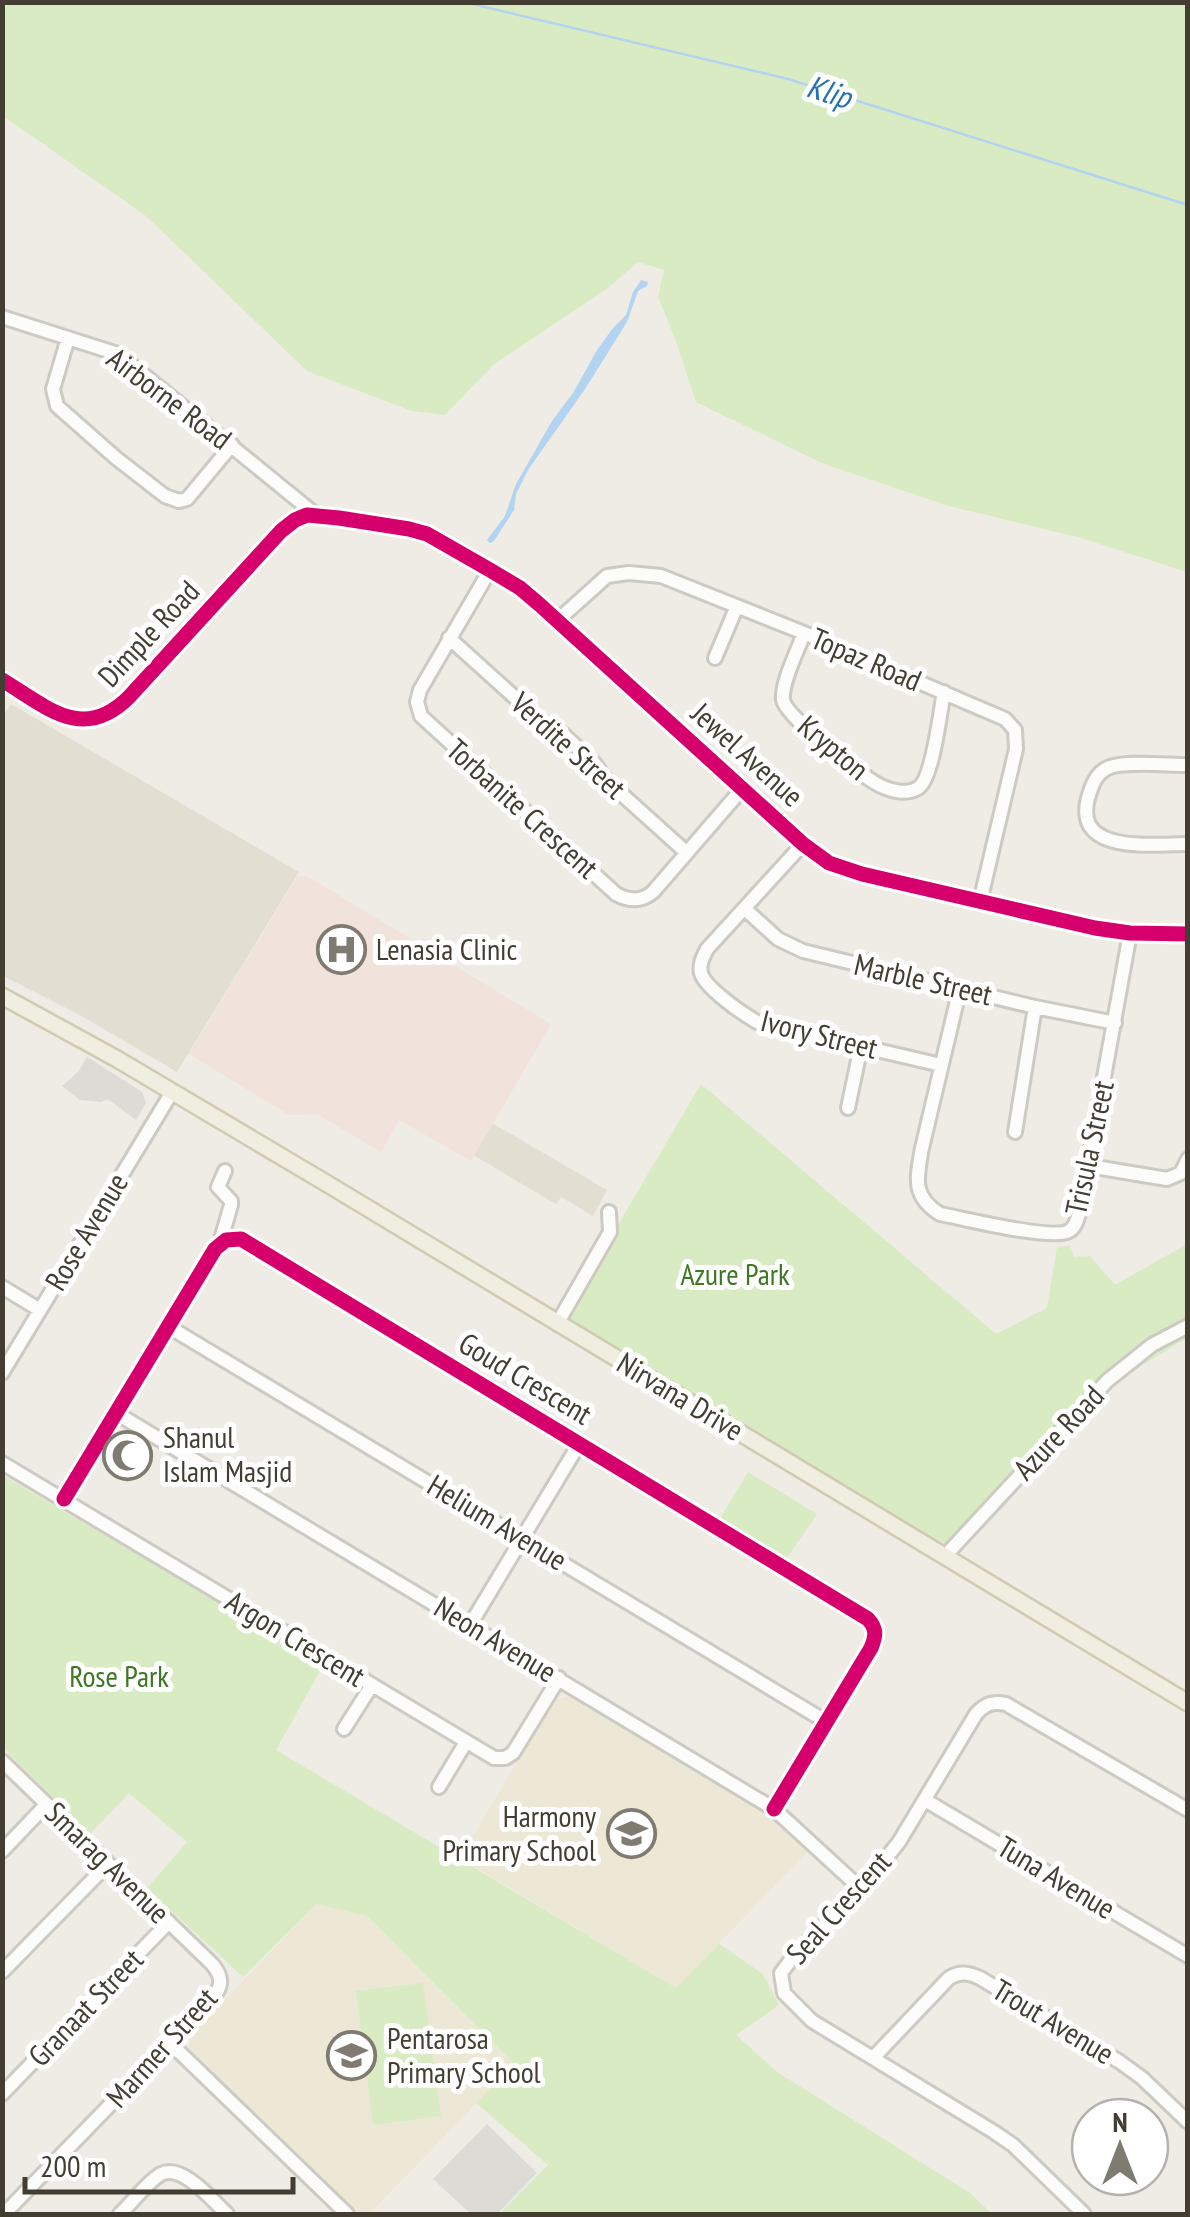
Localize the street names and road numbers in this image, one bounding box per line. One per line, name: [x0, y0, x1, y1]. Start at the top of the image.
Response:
street label: Airborne Road: [100, 338, 240, 457]
street label: Dimple Road: [89, 571, 207, 694]
street label: Topaz Road: [806, 618, 928, 699]
street label: Verdite Street: [503, 682, 635, 807]
street label: Jewel Avenue: [683, 693, 812, 814]
street label: Krypton: [790, 706, 877, 788]
street label: Torbanite Crescent: [439, 729, 608, 887]
street label: Marble Street: [851, 944, 997, 1013]
street label: Ivory Street: [757, 1000, 882, 1067]
street label: Trisula Street: [1055, 1076, 1122, 1218]
street label: Rose Avenue: [35, 1165, 136, 1297]
street label: Goud Crescent: [452, 1323, 600, 1433]
street label: Nirvana Drive: [610, 1343, 751, 1449]
street label: Azure Road: [1004, 1376, 1112, 1488]
street label: Helium Avenue: [421, 1465, 575, 1579]
street label: Argon Crescent: [219, 1581, 373, 1695]
street label: Neon Avenue: [428, 1587, 564, 1690]
street label: Smarag Avenue: [37, 1793, 179, 1931]
street label: Tuna Avenue: [991, 1826, 1123, 1927]
street label: Seal Crescent: [777, 1842, 899, 1972]
street label: Granaat Street: [19, 1939, 151, 2074]
street label: Trout Avenue: [986, 1969, 1122, 2072]
street label: Marmer Street: [97, 1978, 225, 2115]

